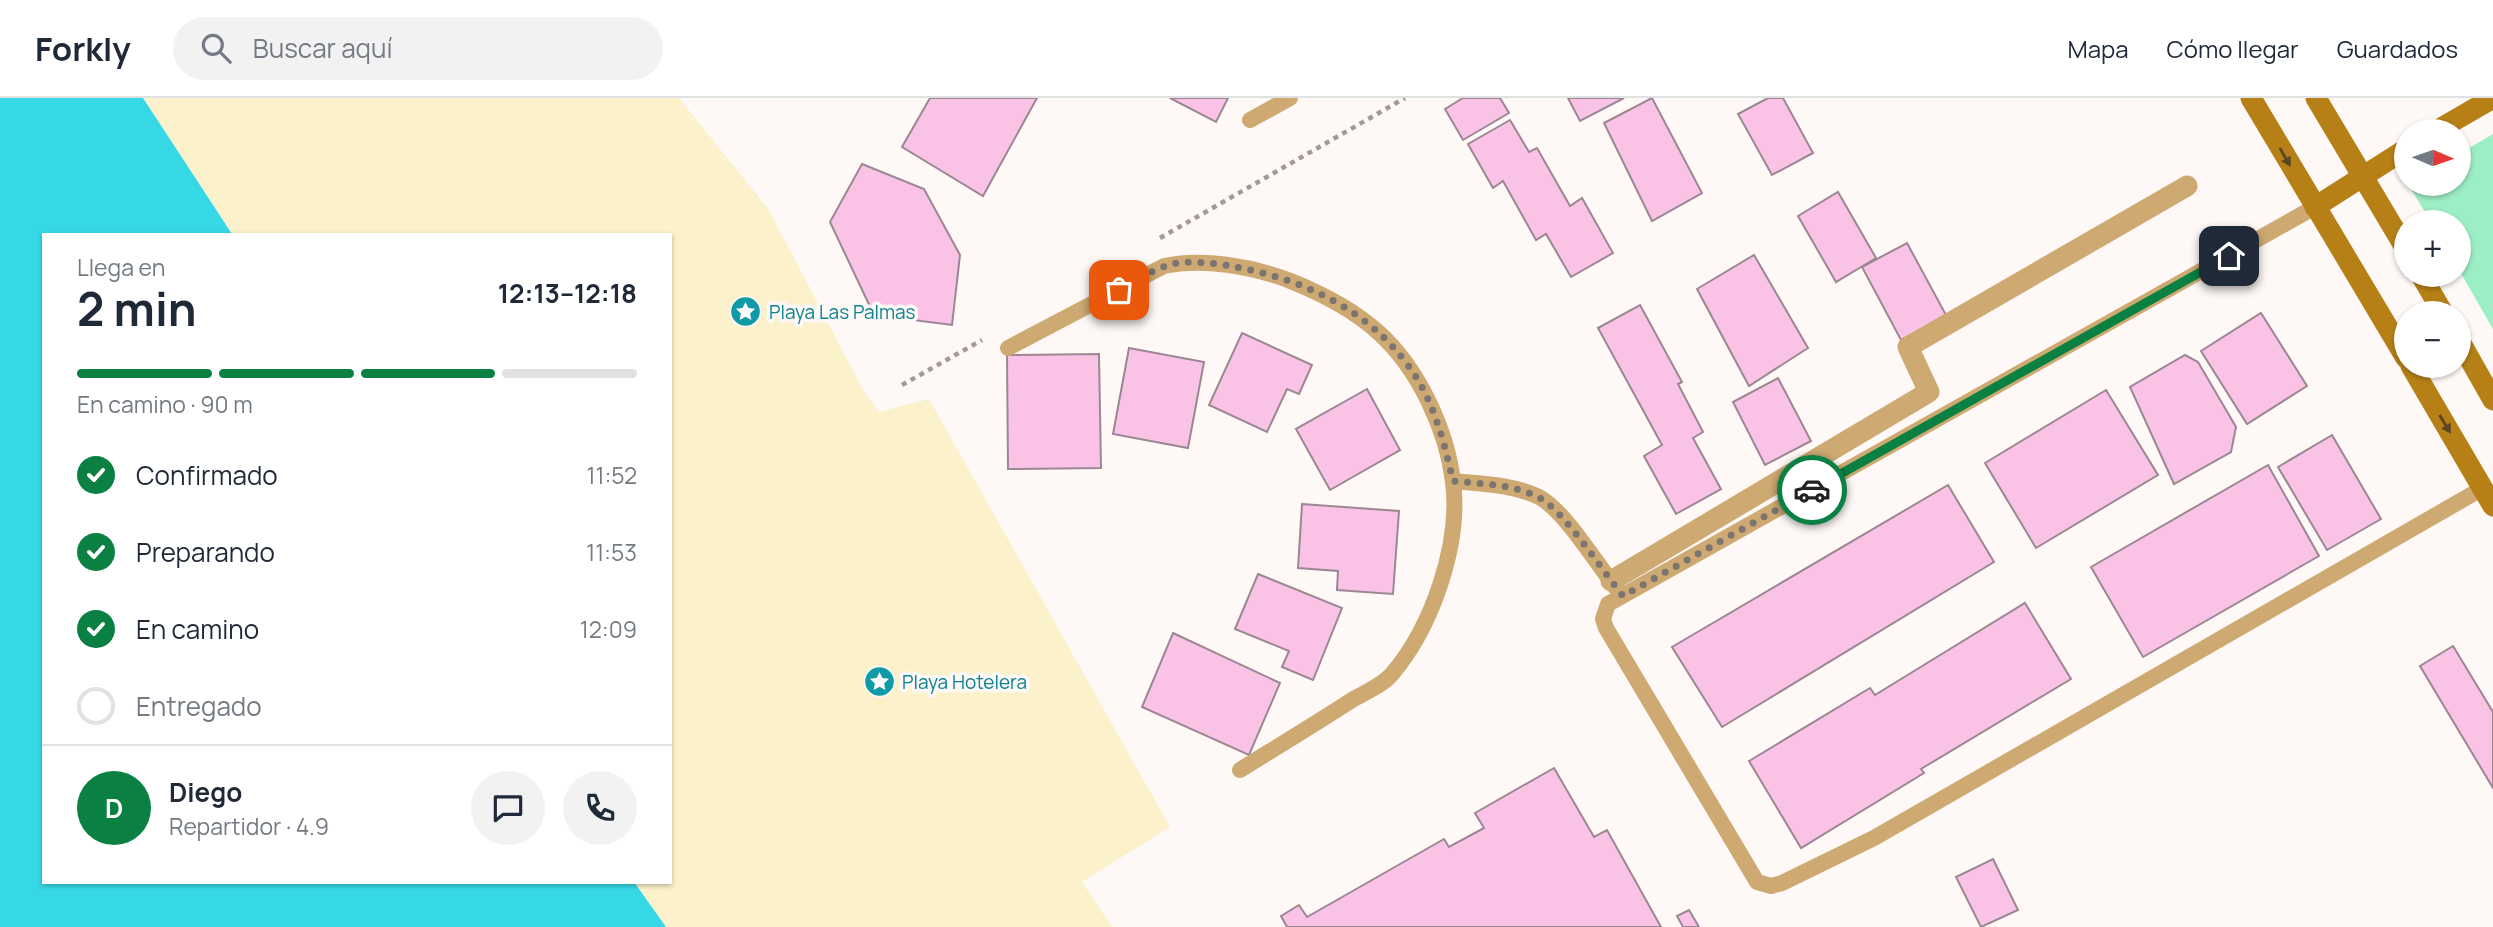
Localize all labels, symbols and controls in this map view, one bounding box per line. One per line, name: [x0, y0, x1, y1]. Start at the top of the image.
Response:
search box: [173, 17, 663, 80]
text: Forkly: [35, 26, 131, 71]
icon: search: [197, 29, 235, 67]
text: Buscar aquí: [253, 30, 393, 66]
text: Mapa: [2068, 32, 2129, 65]
text: Cómo llegar: [2167, 32, 2299, 65]
text: Guardados: [2337, 32, 2458, 65]
north arrow: [2394, 119, 2471, 196]
map controls: [2394, 119, 2471, 378]
one-way arrow: [2279, 147, 2292, 166]
button: +: [2394, 210, 2471, 287]
pin: [2199, 226, 2259, 286]
icon: home: [2210, 237, 2248, 275]
text: Llega en: [77, 251, 165, 283]
pin: [1089, 260, 1149, 320]
icon: bag: [1100, 271, 1138, 309]
text: 12:13–12:18: [498, 275, 637, 311]
text: 2 min: [77, 277, 197, 340]
place icon: Playa Las Palmas: [729, 295, 763, 329]
place label: Playa Las Palmas: [769, 299, 916, 325]
button: −: [2394, 301, 2471, 378]
text: En camino · 90 m: [77, 388, 253, 420]
one-way arrow: [2439, 415, 2452, 434]
courier: [1777, 455, 1847, 525]
icon: check: [77, 456, 115, 494]
text: Confirmado: [136, 457, 278, 493]
text: 11:52: [586, 459, 637, 491]
icon: car: [1793, 471, 1831, 509]
icon: check: [77, 533, 115, 571]
text: Preparando: [136, 534, 275, 570]
text: 11:53: [586, 536, 637, 568]
icon: check: [77, 610, 115, 648]
text: En camino: [136, 611, 259, 647]
text: 12:09: [580, 613, 637, 645]
place icon: Playa Hotelera: [862, 665, 896, 699]
place label: Playa Hotelera: [902, 669, 1027, 695]
text: Entregado: [136, 688, 262, 724]
button: chat: [471, 771, 545, 845]
button: phone: [563, 771, 637, 845]
text: Diego: [169, 774, 242, 810]
text: D: [105, 790, 123, 826]
text: Repartidor · 4.9: [169, 810, 329, 842]

